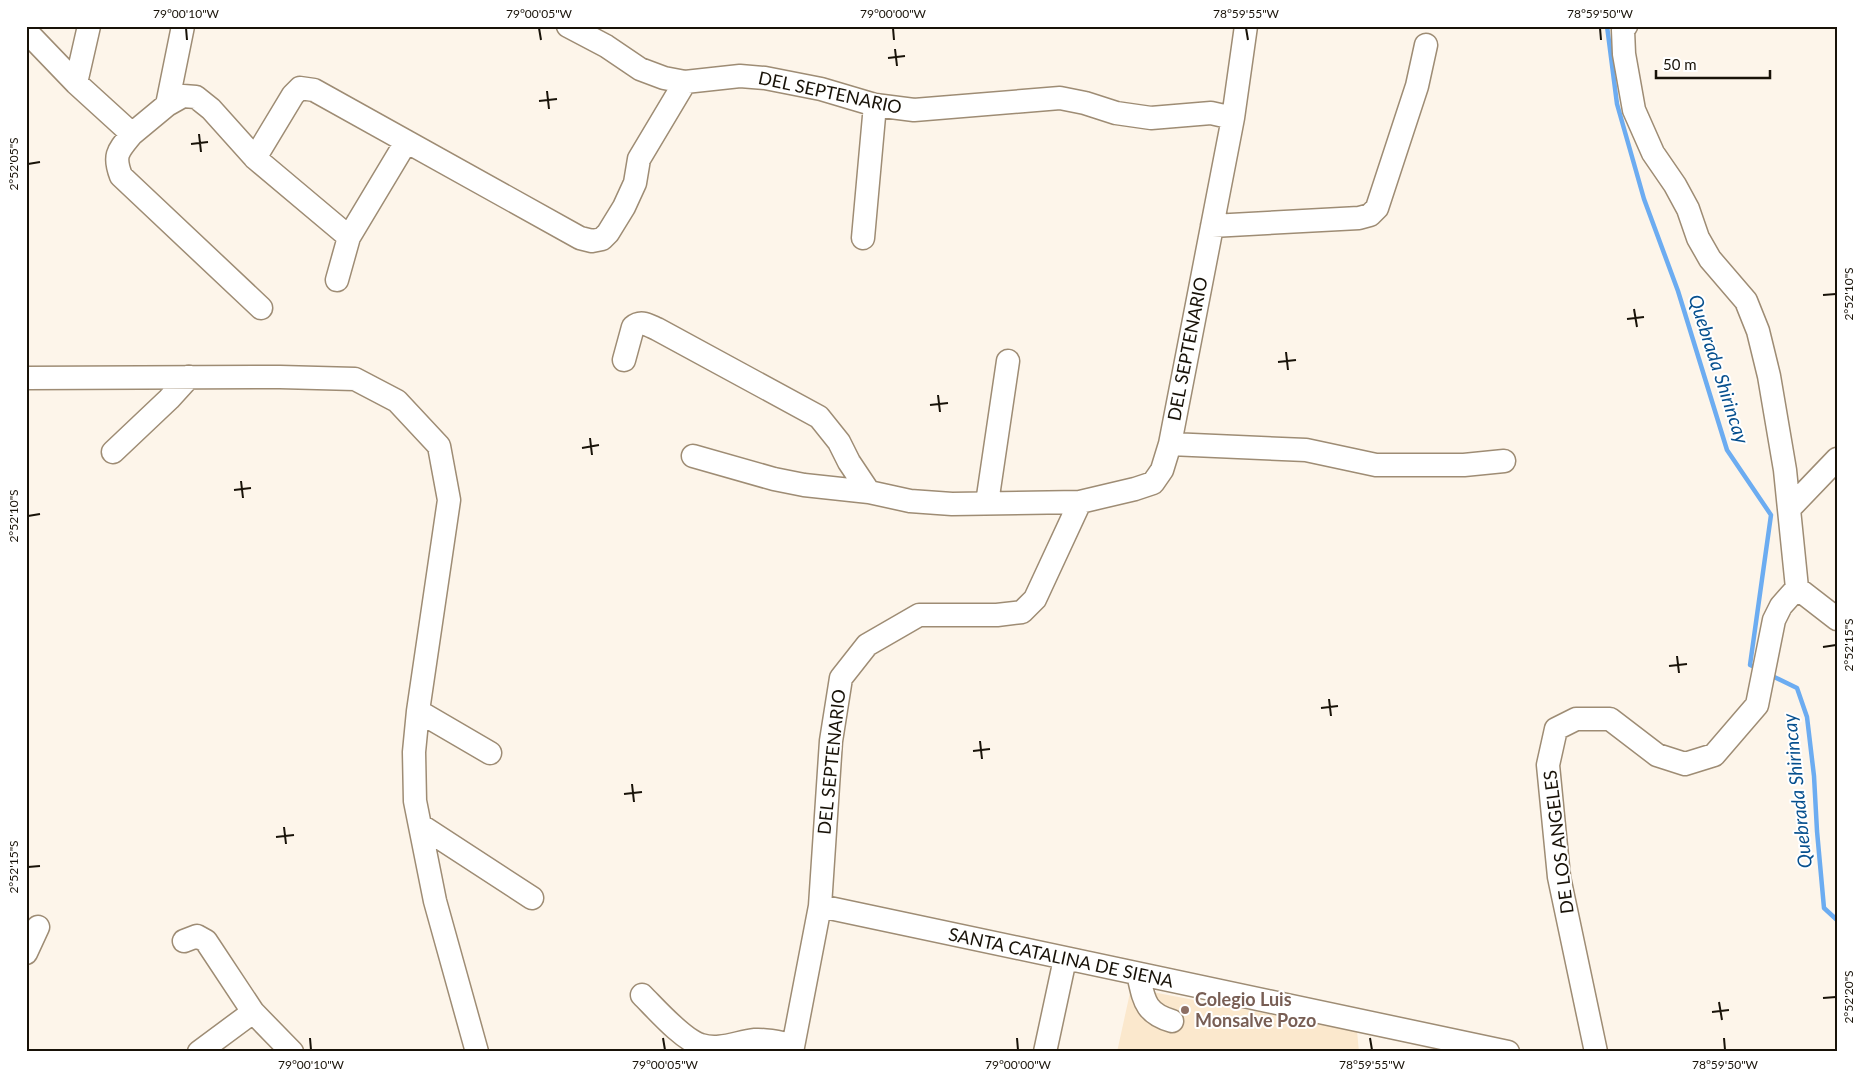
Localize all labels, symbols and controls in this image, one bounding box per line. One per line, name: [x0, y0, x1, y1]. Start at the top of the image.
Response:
text: 79°00'10"W: [153, 6, 220, 21]
text: 79°00'05"W: [506, 6, 573, 21]
text: 79°00'00"W: [860, 6, 927, 21]
text: 78°59'55"W: [1213, 6, 1280, 21]
text: 78°59'50"W: [1567, 6, 1634, 21]
scale bar: [1656, 48, 1769, 80]
text: 50 m: [1663, 55, 1697, 73]
street label: DEL SEPTENARIO: [756, 66, 904, 118]
text: 2°52'05"S: [6, 137, 21, 191]
text: 2°52'10"S: [1841, 267, 1856, 321]
street label: DEL SEPTENARIO: [1162, 275, 1212, 423]
water label: Quebrada Shirincay: [1685, 291, 1755, 447]
text: 2°52'10"S: [6, 489, 21, 543]
text: 2°52'15"S: [1841, 618, 1856, 672]
street label: DEL SEPTENARIO: [812, 688, 850, 836]
water label: Quebrada Shirincay: [1777, 712, 1816, 870]
street label: DE LOS ANGELES: [1538, 769, 1578, 915]
text: 2°52'15"S: [6, 840, 21, 894]
street label: SANTA CATALINA DE SIENA: [947, 922, 1177, 992]
text: 2°52'20"S: [1841, 970, 1856, 1024]
place label: Colegio Luis Monsalve Pozo: [1195, 988, 1316, 1031]
marker: Colegio Luis Monsalve Pozo: [1179, 1004, 1191, 1016]
text: 79°00'10"W: [278, 1057, 345, 1072]
text: 79°00'05"W: [632, 1057, 699, 1072]
text: 79°00'00"W: [985, 1057, 1052, 1072]
text: 78°59'55"W: [1339, 1057, 1406, 1072]
text: 78°59'50"W: [1692, 1057, 1759, 1072]

